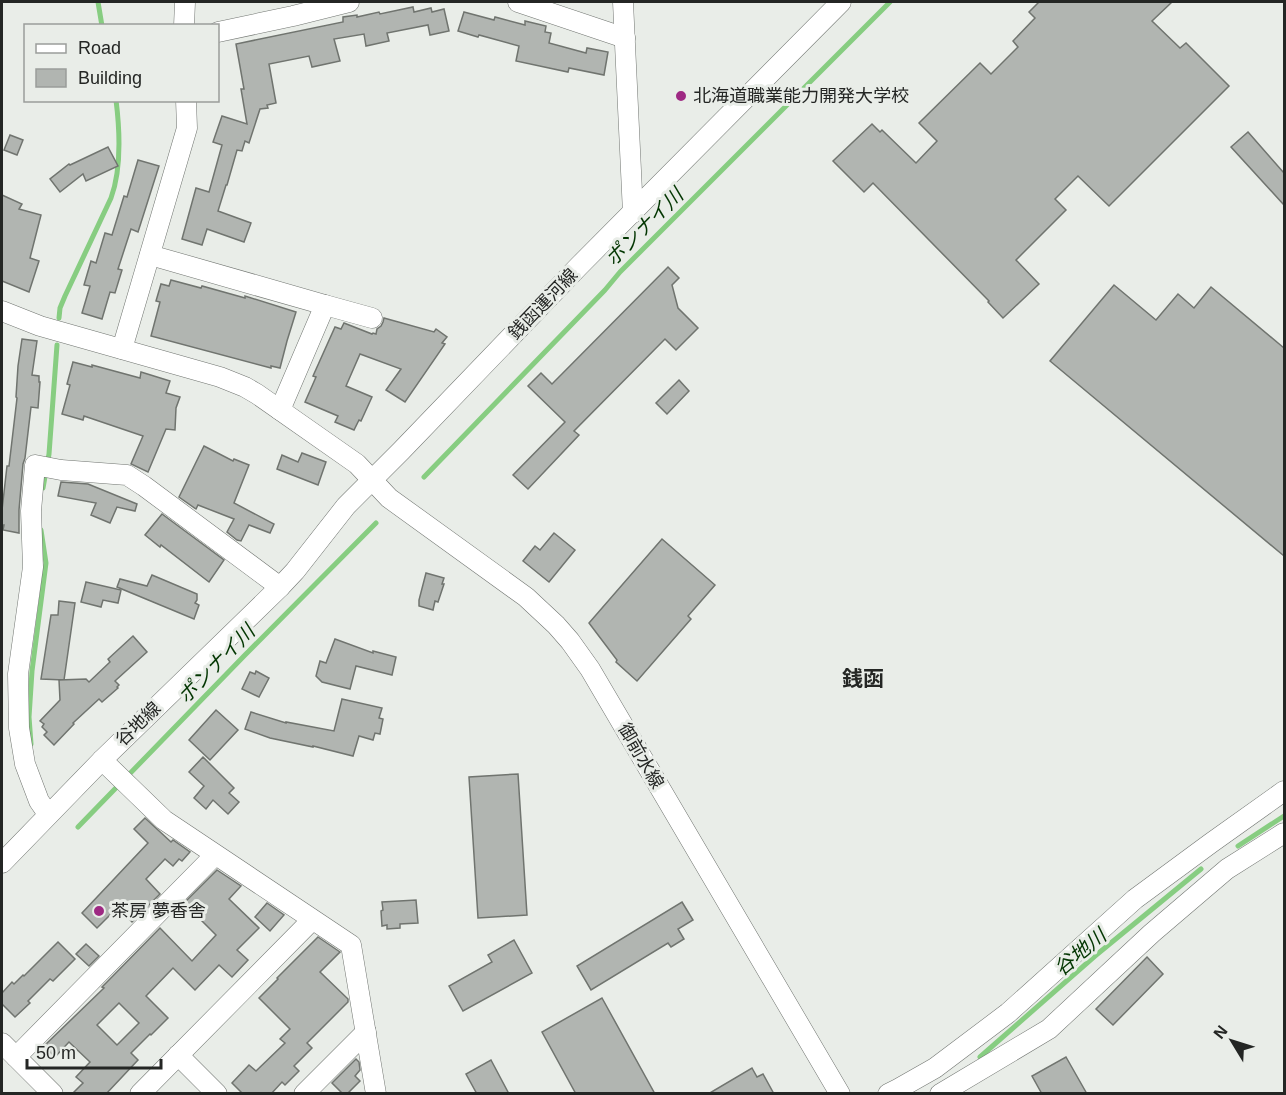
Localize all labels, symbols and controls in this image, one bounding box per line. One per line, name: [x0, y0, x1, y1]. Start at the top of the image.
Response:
legend: [24, 24, 219, 102]
text: Road: [78, 38, 121, 58]
text: Building: [78, 68, 142, 88]
place label: 北海道職業能力開発大学校: [693, 86, 909, 106]
marker: 北海道職業能力開発大学校: [674, 89, 688, 103]
water label: ポンナイ川: [601, 182, 689, 270]
street label: 銭函運河線: [505, 265, 581, 343]
water label: ポンナイ川: [173, 619, 260, 708]
district label: 銭函: [842, 667, 884, 690]
street label: 谷地線: [112, 698, 164, 750]
street label: 御前水線: [614, 720, 668, 792]
place label: 茶房 夢香舎: [111, 901, 206, 921]
marker: 茶房 夢香舎: [92, 904, 106, 918]
water label: 谷地川: [1050, 923, 1112, 980]
north arrow: [1202, 1011, 1262, 1071]
text: N: [1210, 1022, 1231, 1042]
scale bar: [27, 1032, 160, 1070]
text: 50 m: [36, 1043, 76, 1063]

